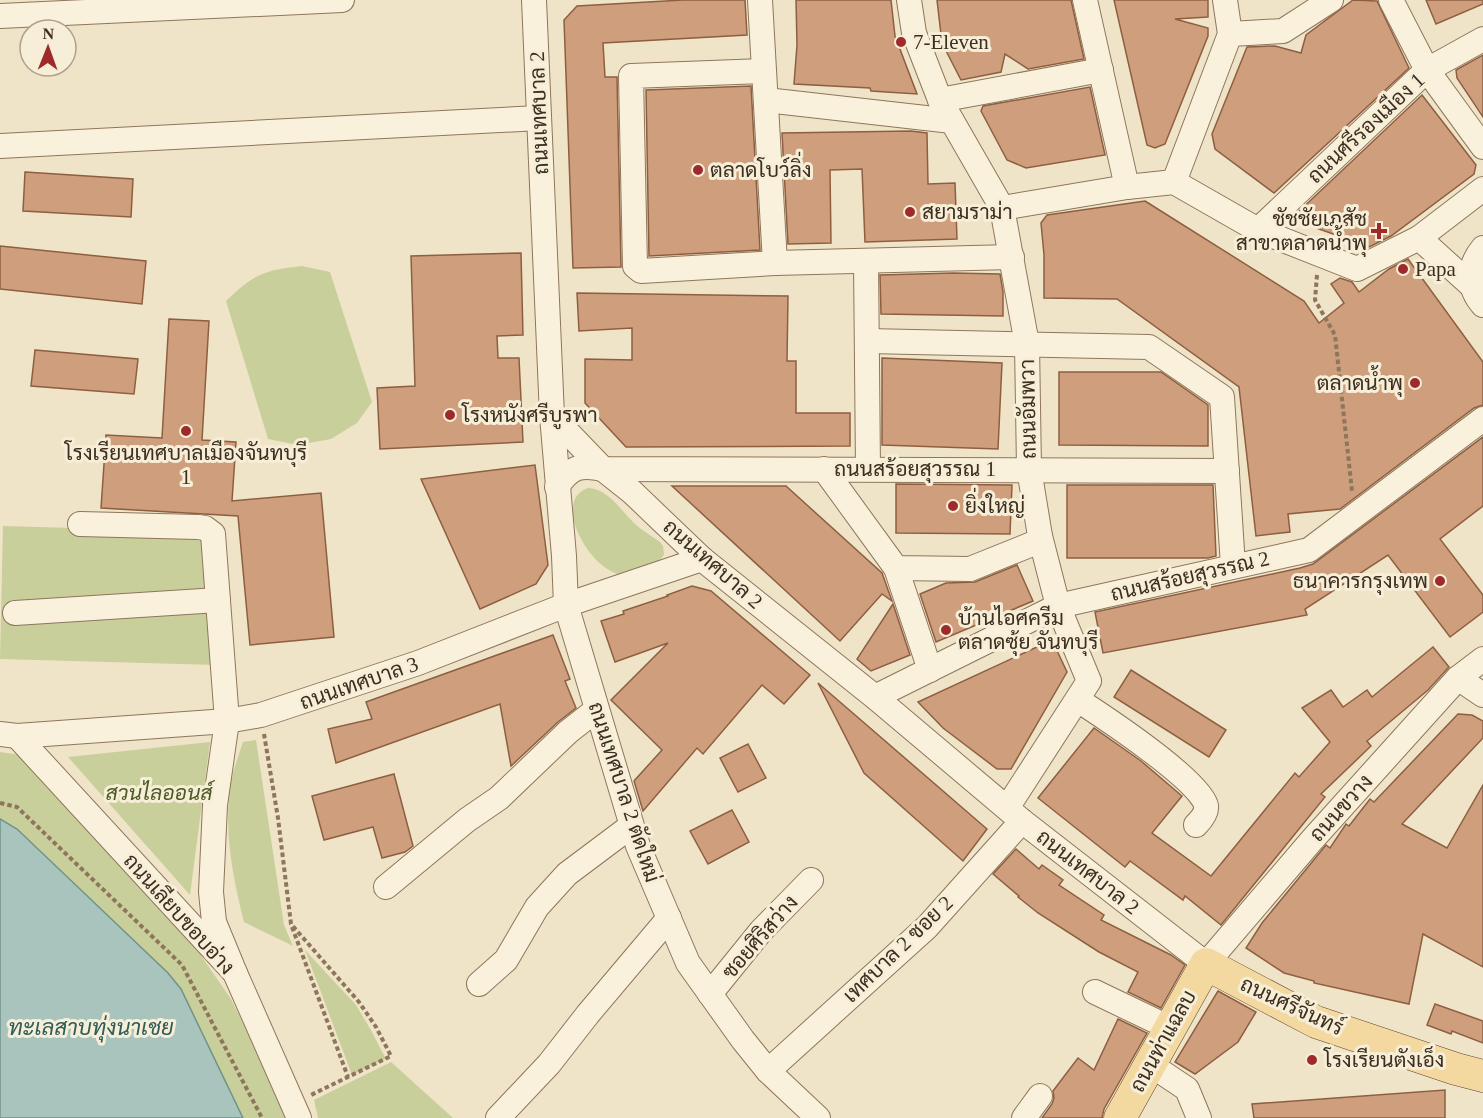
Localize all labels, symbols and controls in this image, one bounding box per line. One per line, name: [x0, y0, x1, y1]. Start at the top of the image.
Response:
north arrow: [18, 18, 78, 78]
text: N: [42, 25, 55, 42]
place label: 7-Eleven: [913, 30, 989, 54]
marker: 7-Eleven: [894, 35, 908, 49]
street label: ถนนเทศบาล 2: [525, 51, 553, 175]
street label: ถนนศรีรองเมือง 1: [1301, 66, 1429, 188]
place label: ตลาดโบว์ลิ่ง: [710, 151, 812, 182]
marker: ตลาดโบว์ลิ่ง: [691, 163, 705, 177]
place label: สยามราม่า: [922, 200, 1013, 224]
marker: สยามราม่า: [903, 205, 917, 219]
place label: ชัชชัยเภสัช สาขาตลาดน้ำพุ: [1236, 207, 1367, 257]
marker: ชัชชัยเภสัช สาขาตลาดน้ำพุ: [1372, 224, 1386, 238]
place label: Papa: [1415, 257, 1457, 281]
marker: Papa: [1396, 262, 1410, 276]
street label: ถนนอัมพวา: [1015, 359, 1041, 459]
place label: ตลาดน้ำพุ: [1317, 365, 1403, 397]
marker: ตลาดน้ำพุ: [1408, 376, 1422, 390]
place label: โรงหนังศรีบูรพา: [461, 402, 598, 430]
marker: โรงหนังศรีบูรพา: [443, 408, 457, 422]
marker: โรงเรียนเทศบาลเมืองจันทบุรี 1: [179, 424, 193, 438]
place label: โรงเรียนเทศบาลเมืองจันทบุรี 1: [64, 439, 307, 489]
street label: ถนนสร้อยสุวรรณ 1: [834, 457, 996, 483]
place label: ยิ่งใหญ่: [965, 487, 1025, 518]
marker: ยิ่งใหญ่: [946, 499, 960, 513]
street label: ถนนเทศบาล 2: [658, 514, 768, 614]
street label: ถนนสร้อยสุวรรณ 2: [1108, 546, 1272, 608]
place label: ธนาคารกรุงเทพ: [1293, 569, 1428, 595]
marker: ธนาคารกรุงเทพ: [1433, 574, 1447, 588]
place label: บ้านไอศครีม ตลาดซุ้ย จันทบุรี: [958, 605, 1098, 656]
marker: บ้านไอศครีม ตลาดซุ้ย จันทบุรี: [939, 623, 953, 637]
street label: ถนนเทศบาล 3: [297, 652, 421, 714]
street label: ถนนเทศบาล 2 ตัดใหม่: [584, 698, 665, 885]
street label: ถนนขวาง: [1305, 770, 1377, 846]
park label: สวนไลออนส์: [106, 779, 215, 805]
street label: ถนนเทศบาล 2: [1032, 825, 1144, 919]
street label: ถนนเลียบขอบอ่าง: [119, 848, 240, 979]
street label: ซอยศิริสว่าง: [717, 890, 803, 984]
street label: เทศบาล 2 ซอย 2: [838, 891, 958, 1007]
street label: ถนนศรีจันทร์: [1237, 970, 1348, 1040]
street label: ถนนท่าแฉลบ: [1125, 986, 1201, 1096]
water label: ทะเลสาบทุ่งนาเชย: [8, 1015, 174, 1043]
place label: โรงเรียนตังเอ็ง: [1323, 1045, 1444, 1072]
marker: โรงเรียนตังเอ็ง: [1305, 1053, 1319, 1067]

